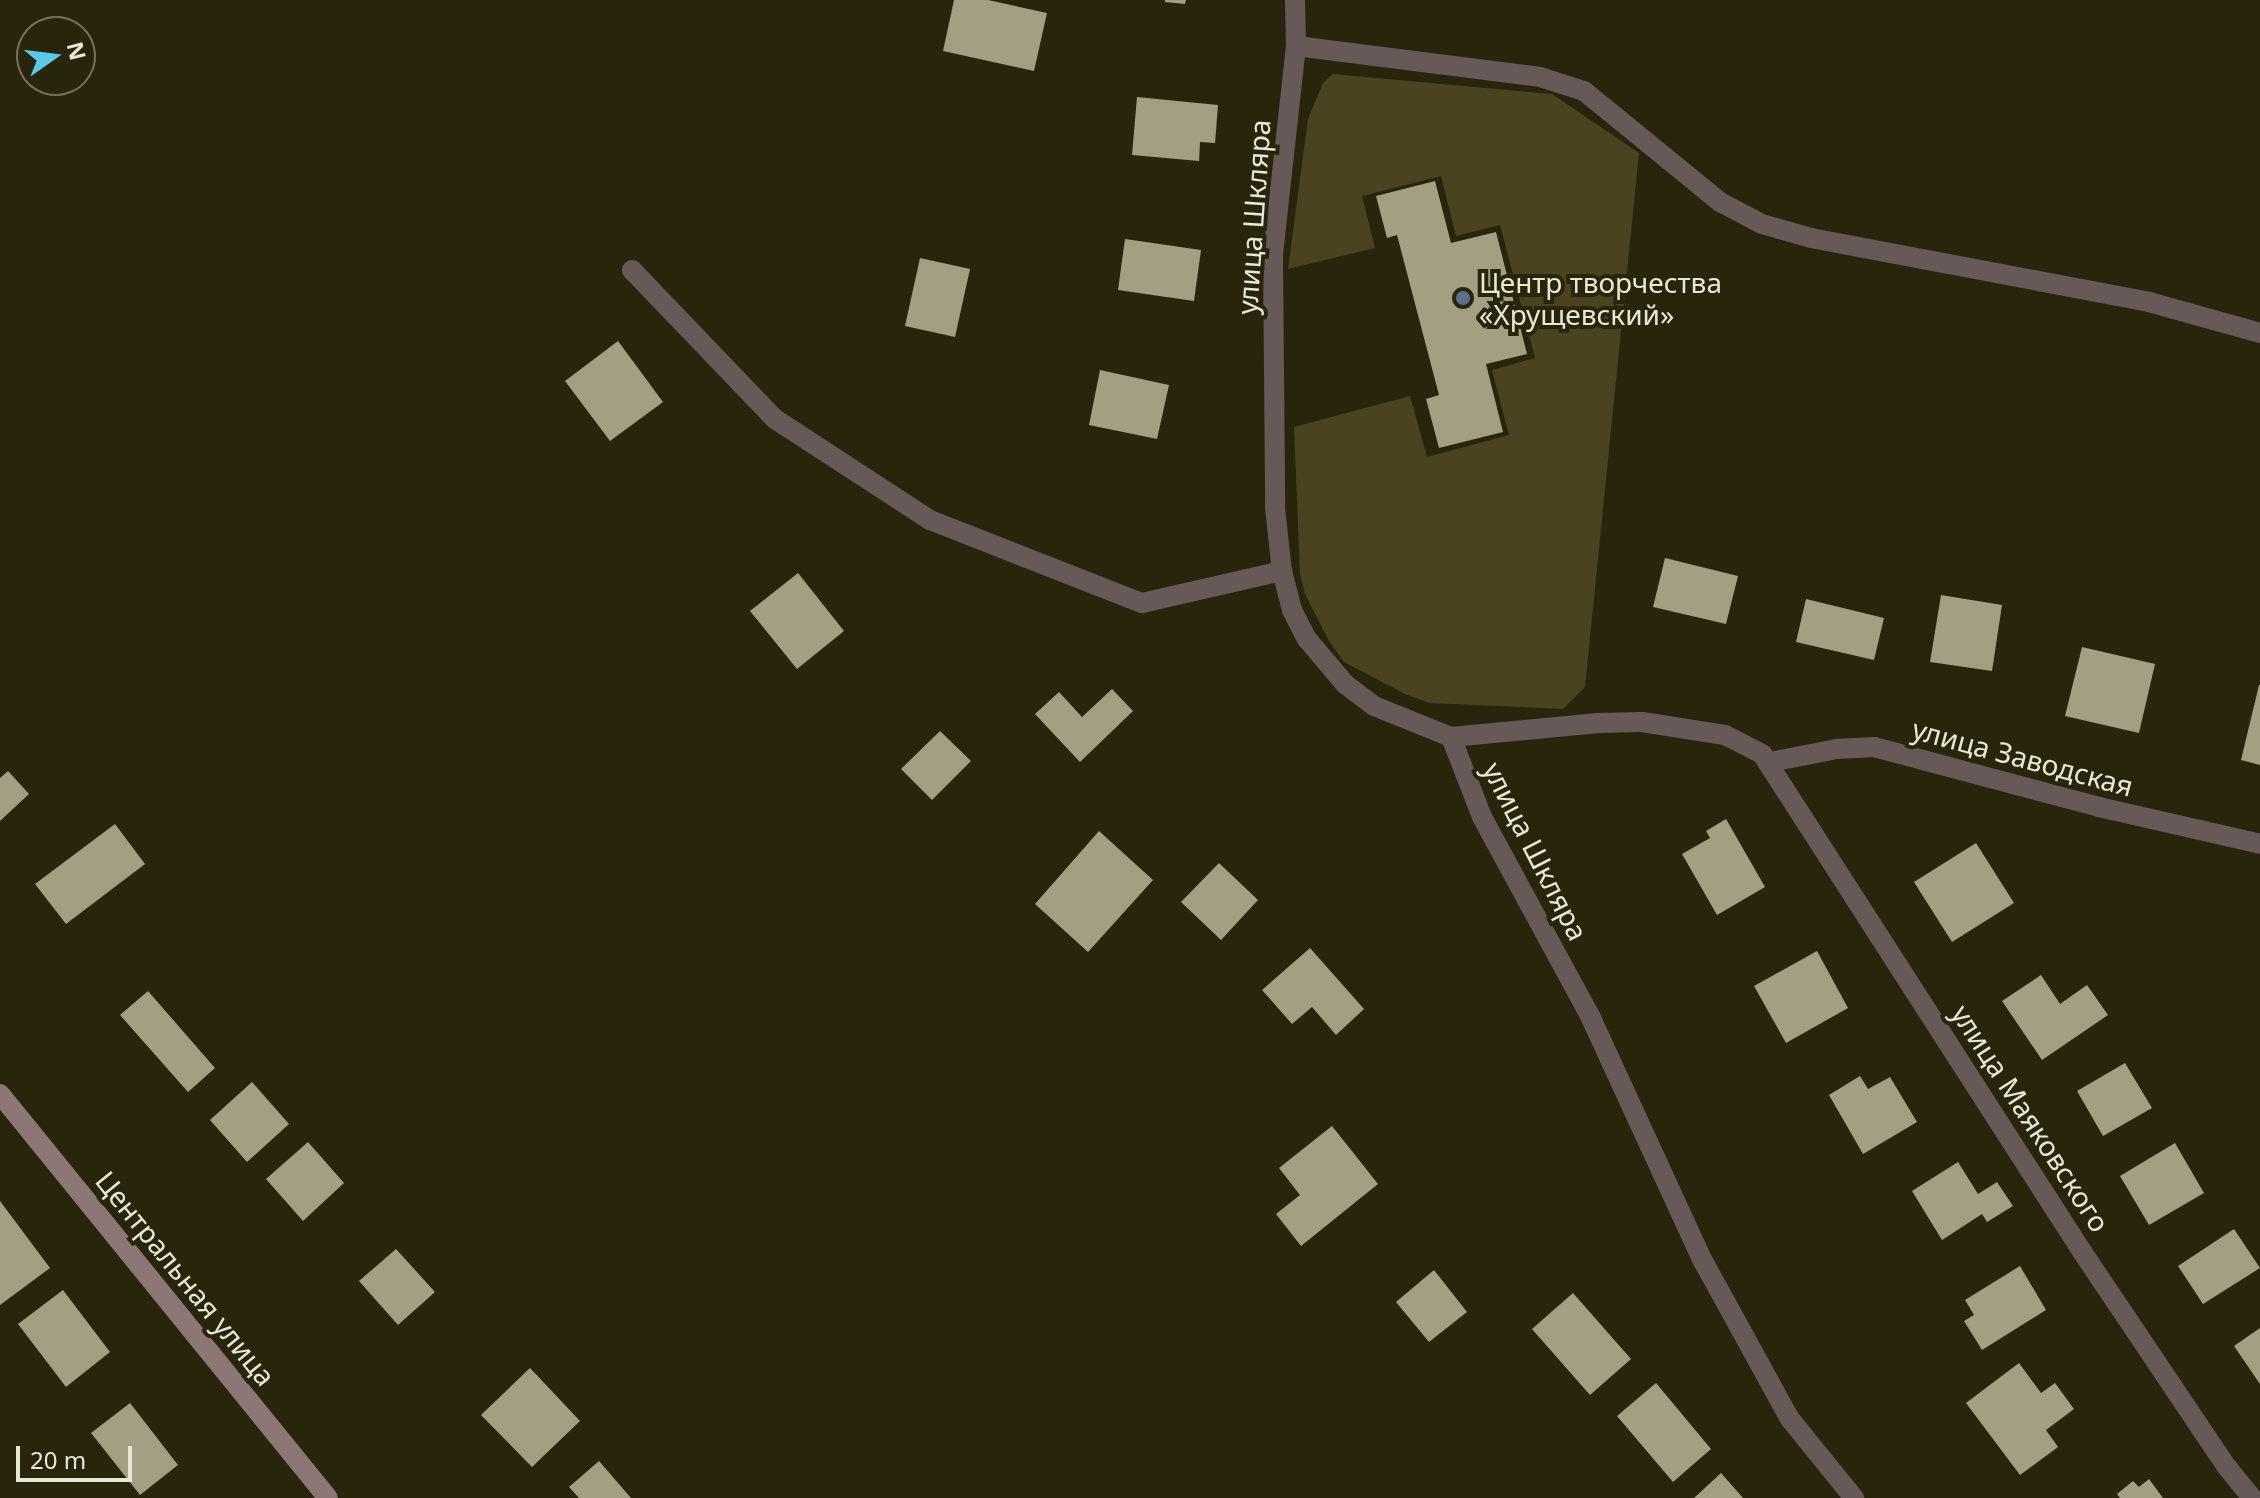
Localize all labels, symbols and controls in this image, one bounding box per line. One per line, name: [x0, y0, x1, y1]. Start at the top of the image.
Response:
north arrow: [16, 16, 96, 96]
text: N: [61, 38, 94, 63]
street label: улица Шкляра: [1229, 118, 1277, 316]
place label: Центр творчества «Хрущевский»: [1479, 265, 1722, 331]
marker: Центр творчества «Хрущевский»: [1454, 289, 1472, 307]
street label: улица Заводская: [1909, 711, 2137, 803]
street label: улица Шкляра: [1477, 756, 1595, 946]
street label: улица Маяковского: [1945, 998, 2117, 1238]
street label: Центральная улица: [89, 1164, 283, 1392]
scale bar: [20, 1430, 136, 1480]
text: 20 m: [30, 1443, 86, 1476]

